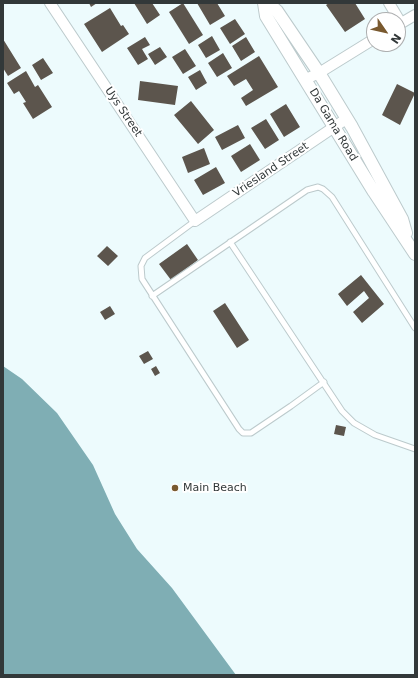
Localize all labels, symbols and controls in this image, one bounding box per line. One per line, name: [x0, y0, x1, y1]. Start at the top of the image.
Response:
north arrow: [366, 12, 406, 52]
text: N: [388, 31, 404, 46]
street label: Uys Street: [102, 85, 144, 139]
street label: Da Gama Road: [306, 86, 360, 164]
street label: Vriesland Street: [231, 140, 311, 200]
place label: Main Beach: [183, 481, 247, 495]
marker: Main Beach: [170, 483, 180, 493]

